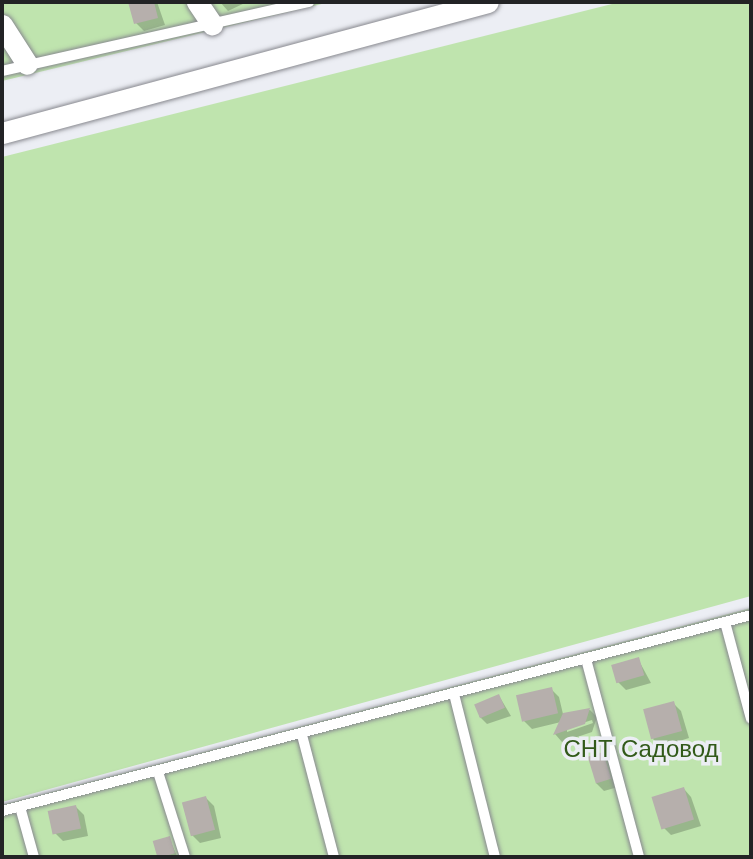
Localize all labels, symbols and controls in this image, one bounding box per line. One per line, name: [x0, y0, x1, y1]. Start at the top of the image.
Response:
park label: СНТ Садовод: [563, 736, 719, 764]

